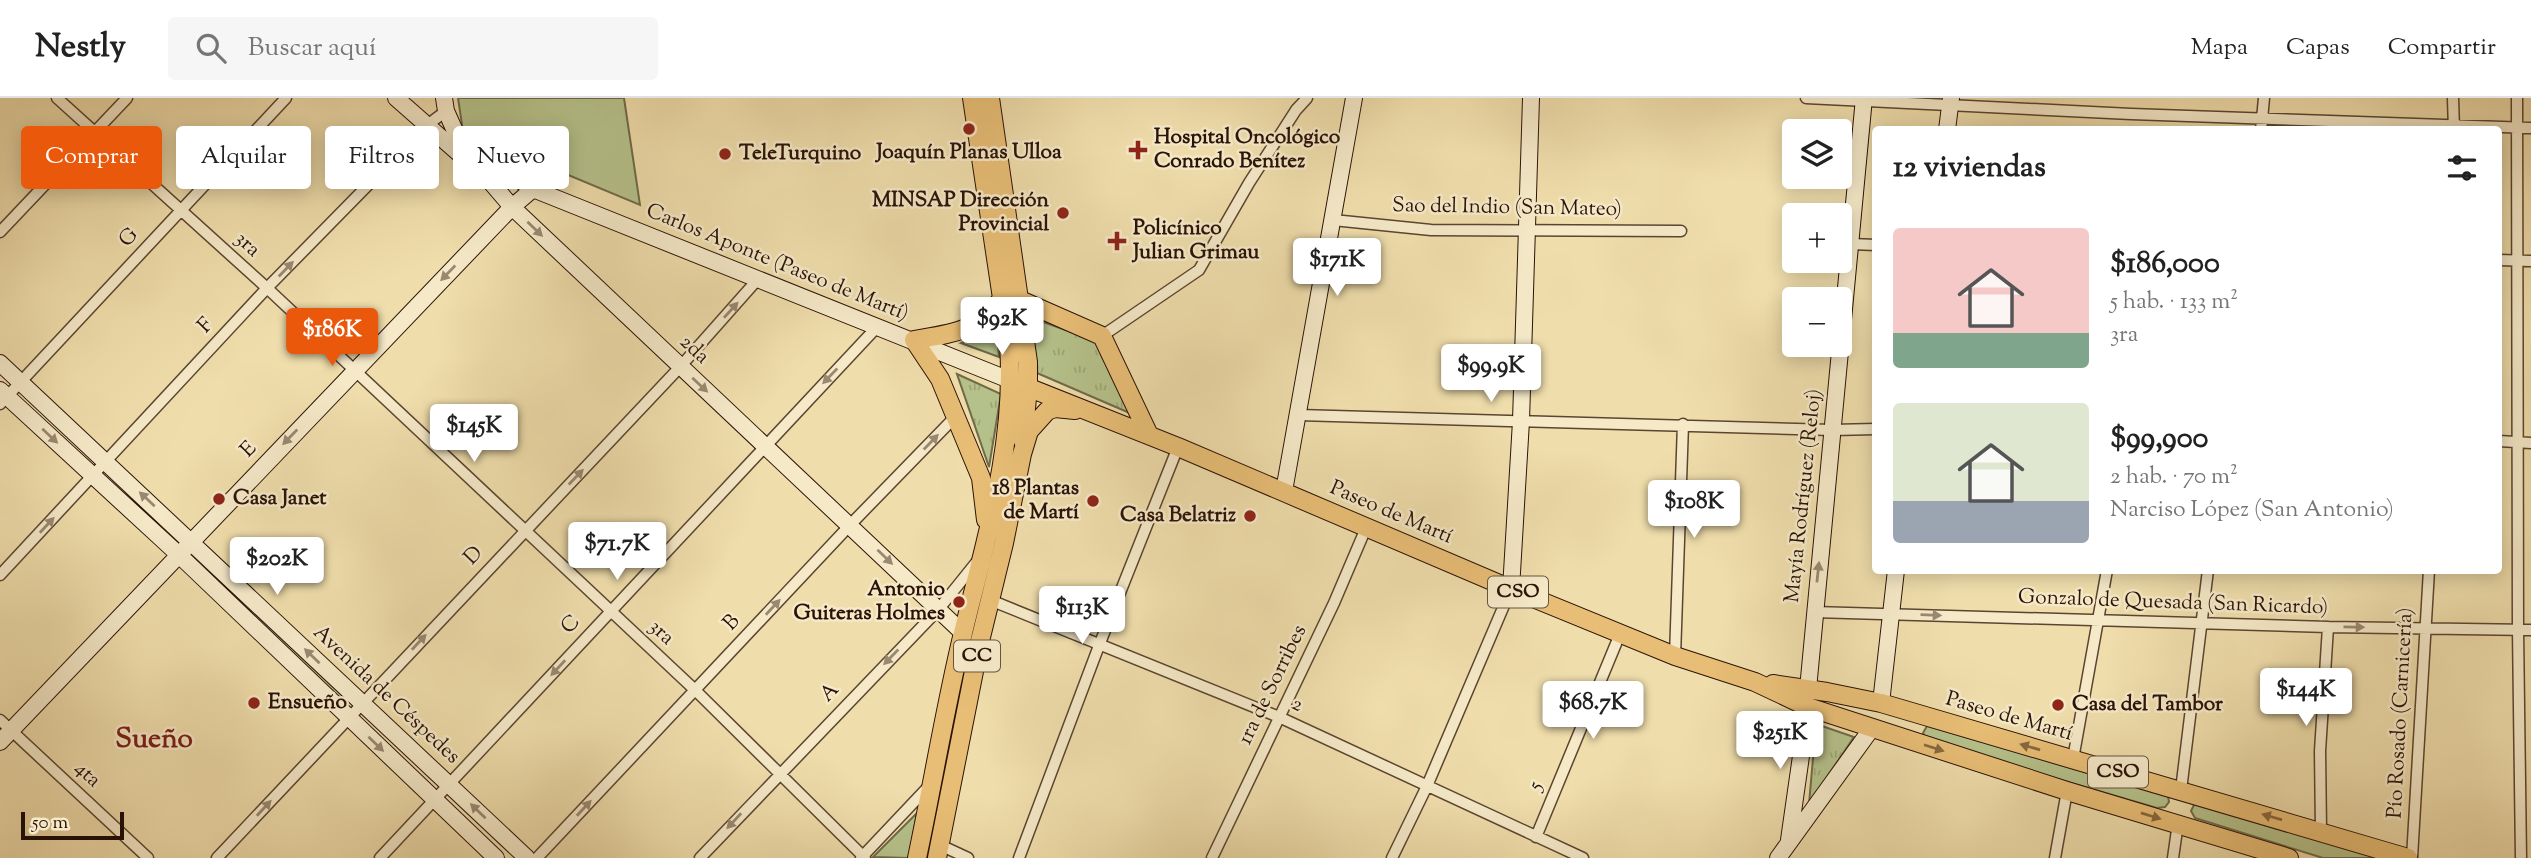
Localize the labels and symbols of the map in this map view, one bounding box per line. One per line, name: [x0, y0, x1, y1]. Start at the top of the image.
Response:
marker: Joaquín Planas Ulloa: [961, 121, 977, 137]
place label: Hospital Oncológico Conrado Benítez: [1154, 123, 1341, 177]
place label: Joaquín Planas Ulloa: [874, 138, 1062, 168]
place label: TeleTurquino: [739, 139, 862, 169]
marker: Hospital Oncológico Conrado Benítez: [1128, 140, 1148, 160]
marker: TeleTurquino: [717, 146, 733, 162]
place label: MINSAP Dirección Provincial: [872, 186, 1050, 240]
street label: Sao del Indio (San Mateo): [1392, 191, 1622, 225]
street label: Carlos Aponte (Paseo de Martí): [641, 196, 913, 330]
marker: MINSAP Dirección Provincial: [1055, 205, 1071, 221]
place label: Policínico Julian Grimau: [1131, 214, 1260, 268]
one-way arrow: [527, 220, 544, 237]
street label: G: [112, 221, 146, 255]
street label: 3ra: [227, 225, 267, 265]
marker: Policínico Julian Grimau: [1107, 231, 1127, 251]
pin: $171K: [1288, 238, 1386, 298]
one-way arrow: [277, 261, 293, 278]
one-way arrow: [439, 265, 456, 282]
pin: $92K: [961, 298, 1043, 357]
one-way arrow: [722, 302, 738, 319]
pin: $186K: [283, 308, 381, 368]
street label: F: [191, 311, 221, 340]
street label: 2da: [672, 328, 716, 372]
pin: $99.9K: [1434, 344, 1548, 404]
one-way arrow: [822, 367, 838, 384]
one-way arrow: [691, 377, 708, 393]
street label: Mayía Rodríguez (Reloj): [1778, 388, 1830, 604]
pin: $145K: [425, 404, 523, 464]
one-way arrow: [41, 428, 58, 444]
one-way arrow: [282, 429, 299, 446]
one-way arrow: [922, 434, 939, 451]
street label: E: [234, 435, 264, 465]
one-way arrow: [567, 469, 583, 486]
place label: 18 Plantas de Martí: [992, 474, 1079, 528]
street label: Paseo de Martí: [1325, 474, 1457, 552]
pin: $108K: [1645, 480, 1743, 540]
place label: Casa Janet: [233, 484, 327, 514]
one-way arrow: [138, 491, 155, 507]
marker: Casa Janet: [211, 491, 227, 507]
marker: 18 Plantas de Martí: [1085, 493, 1101, 509]
place label: Casa Belatriz: [1120, 501, 1236, 531]
marker: Casa Belatriz: [1242, 508, 1258, 524]
one-way arrow: [38, 517, 54, 534]
pin: $71.7K: [560, 522, 674, 582]
pin: $202K: [228, 538, 326, 597]
street label: D: [457, 540, 491, 572]
one-way arrow: [876, 549, 893, 566]
one-way arrow: [1812, 561, 1823, 583]
place label: Antonio Guiteras Holmes: [794, 575, 946, 629]
road number: CSO: [1488, 576, 1548, 607]
street label: Gonzalo de Quesada (San Ricardo): [2017, 583, 2329, 623]
pin: $113K: [1033, 587, 1131, 646]
marker: Antonio Guiteras Holmes: [951, 594, 967, 610]
one-way arrow: [765, 599, 781, 616]
street label: Pío Rosado (Carnicería): [2380, 607, 2422, 819]
street label: B: [717, 608, 747, 638]
street label: C: [554, 609, 588, 641]
one-way arrow: [1920, 609, 1942, 621]
street label: 3ra: [641, 613, 681, 653]
street label: Avenida de Céspedes: [306, 619, 466, 771]
street label: 1ra de Sorribes: [1231, 620, 1315, 750]
one-way arrow: [2343, 621, 2365, 633]
one-way arrow: [411, 634, 427, 651]
road number: CC: [954, 640, 1000, 671]
one-way arrow: [303, 647, 320, 664]
one-way arrow: [883, 649, 900, 666]
one-way arrow: [550, 659, 566, 676]
pin: $144K: [2257, 668, 2355, 728]
street label: A: [813, 676, 847, 710]
pin: $68.7K: [1536, 682, 1650, 741]
street label: Paseo de Martí: [1942, 685, 2076, 749]
place label: Ensueño: [268, 688, 347, 718]
street label: 2: [1286, 689, 1308, 721]
place label: Casa del Tambor: [2072, 690, 2223, 720]
marker: Ensueño: [246, 695, 262, 711]
marker: Casa del Tambor: [2050, 697, 2066, 713]
pin: $251K: [1731, 712, 1829, 771]
district label: Sueño: [115, 720, 193, 760]
one-way arrow: [367, 735, 384, 751]
one-way arrow: [2020, 741, 2041, 751]
one-way arrow: [1924, 743, 1945, 754]
street label: 4ta: [67, 755, 107, 795]
road number: CSO: [2088, 757, 2148, 788]
street label: 5: [1520, 777, 1551, 796]
one-way arrow: [256, 799, 272, 817]
one-way arrow: [576, 799, 592, 817]
one-way arrow: [470, 803, 487, 819]
scale bar: [21, 809, 124, 841]
one-way arrow: [2141, 811, 2162, 821]
one-way arrow: [2262, 811, 2283, 821]
one-way arrow: [726, 812, 742, 829]

